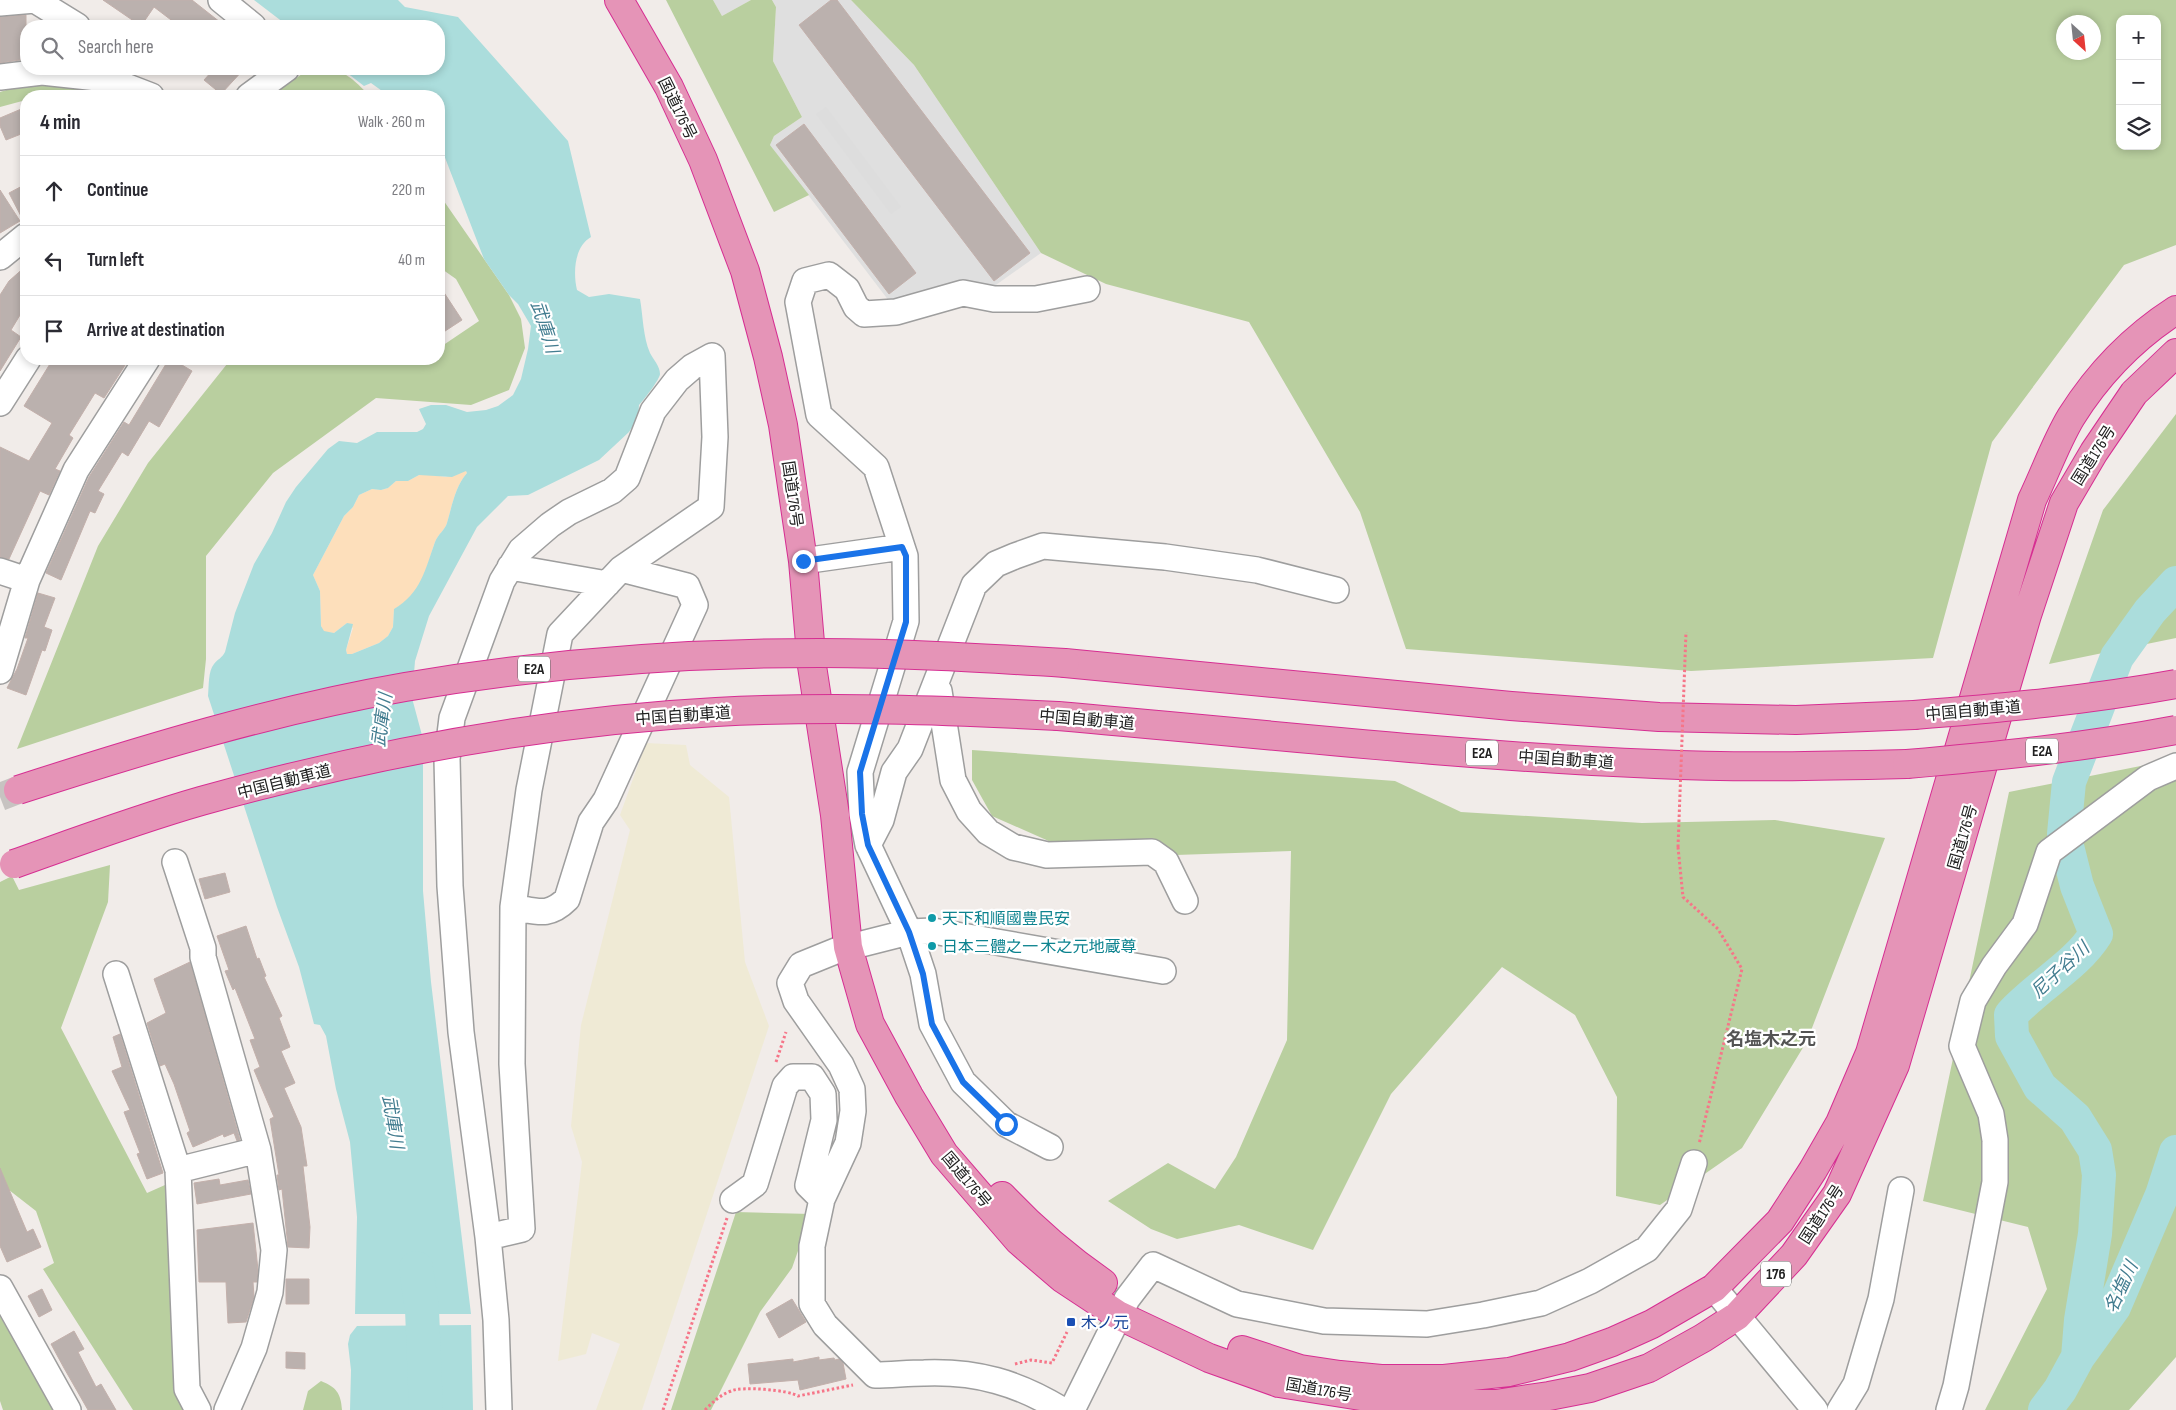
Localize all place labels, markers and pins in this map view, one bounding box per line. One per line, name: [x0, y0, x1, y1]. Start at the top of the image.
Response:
place label: 天下和順國豊民安: [942, 910, 1070, 929]
marker: 天下和順國豊民安: [926, 912, 938, 924]
place label: 日本三體之一 木之元地蔵尊: [942, 938, 1137, 957]
marker: 日本三體之一 木之元地蔵尊: [926, 940, 938, 952]
place label: 木ノ元: [1081, 1314, 1129, 1333]
marker: 木ノ元: [1065, 1316, 1077, 1328]

